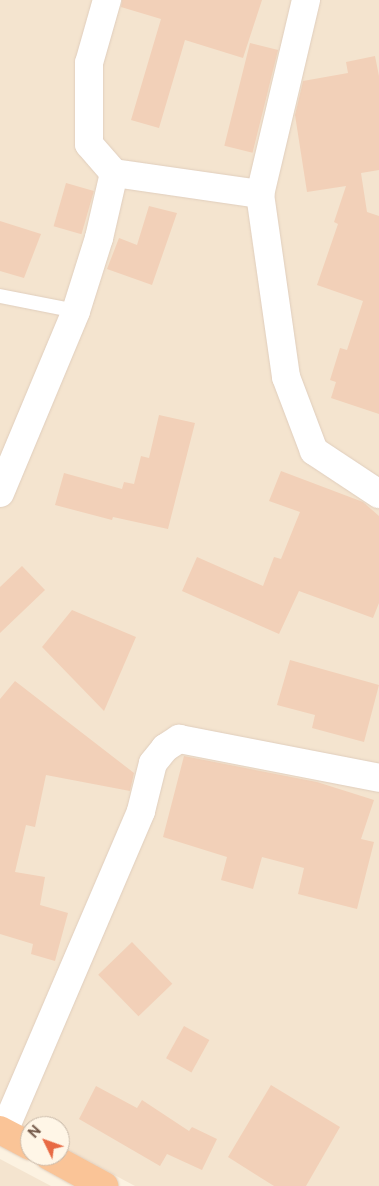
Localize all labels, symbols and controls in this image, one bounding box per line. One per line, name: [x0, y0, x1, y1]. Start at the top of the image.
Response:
north arrow: [20, 1116, 70, 1166]
text: N: [25, 1122, 44, 1141]

